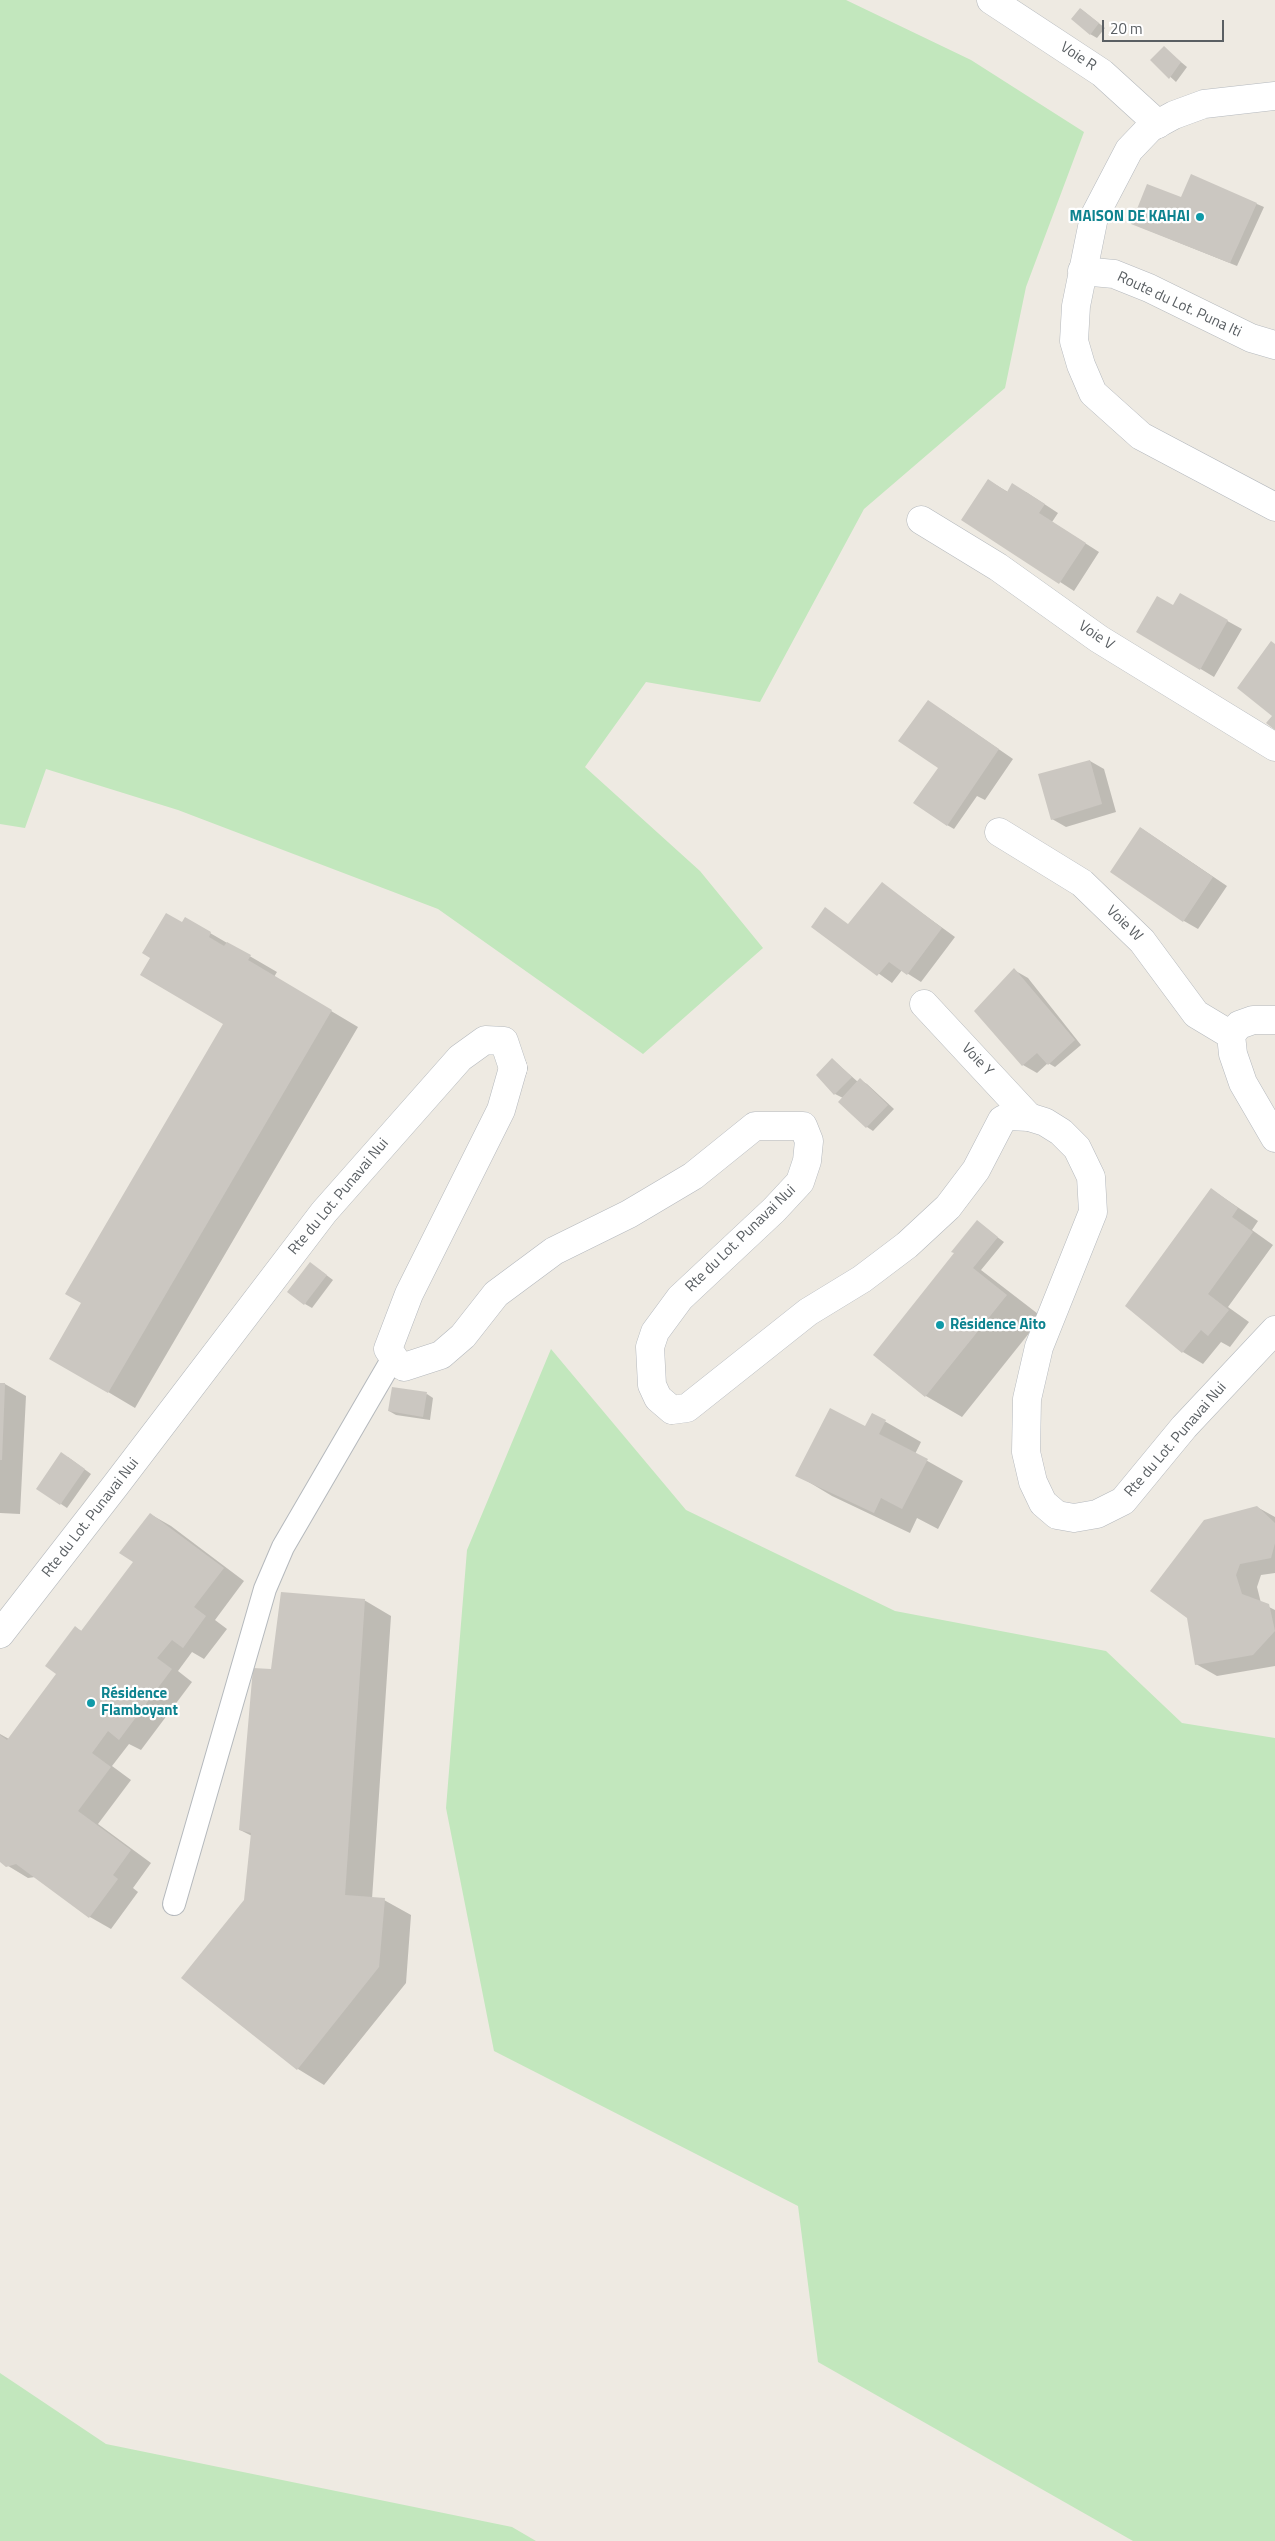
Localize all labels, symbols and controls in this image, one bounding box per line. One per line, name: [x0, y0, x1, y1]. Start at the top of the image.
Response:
scale bar: [1105, 10, 1228, 42]
text: 20 m: [1110, 17, 1143, 40]
street label: Voie R: [1057, 39, 1099, 75]
place label: MAISON DE KAHAI: [1070, 208, 1190, 226]
marker: MAISON DE KAHAI: [1194, 211, 1206, 223]
street label: Route du Lot. Puna Iti: [1114, 268, 1244, 342]
street label: Voie V: [1075, 618, 1117, 654]
street label: Voie W: [1102, 902, 1146, 946]
street label: Voie Y: [957, 1040, 997, 1080]
street label: Rte du Lot. Punavai Nui: [285, 1135, 393, 1259]
street label: Rte du Lot. Punavai Nui: [682, 1182, 800, 1296]
place label: Résidence Aito: [950, 1316, 1046, 1334]
marker: Résidence Aito: [934, 1319, 946, 1331]
street label: Rte du Lot. Punavai Nui: [1121, 1379, 1231, 1501]
street label: Rte du Lot. Punavai Nui: [39, 1455, 143, 1581]
place label: Résidence Flamboyant: [101, 1685, 178, 1720]
marker: Résidence Flamboyant: [85, 1697, 97, 1709]

